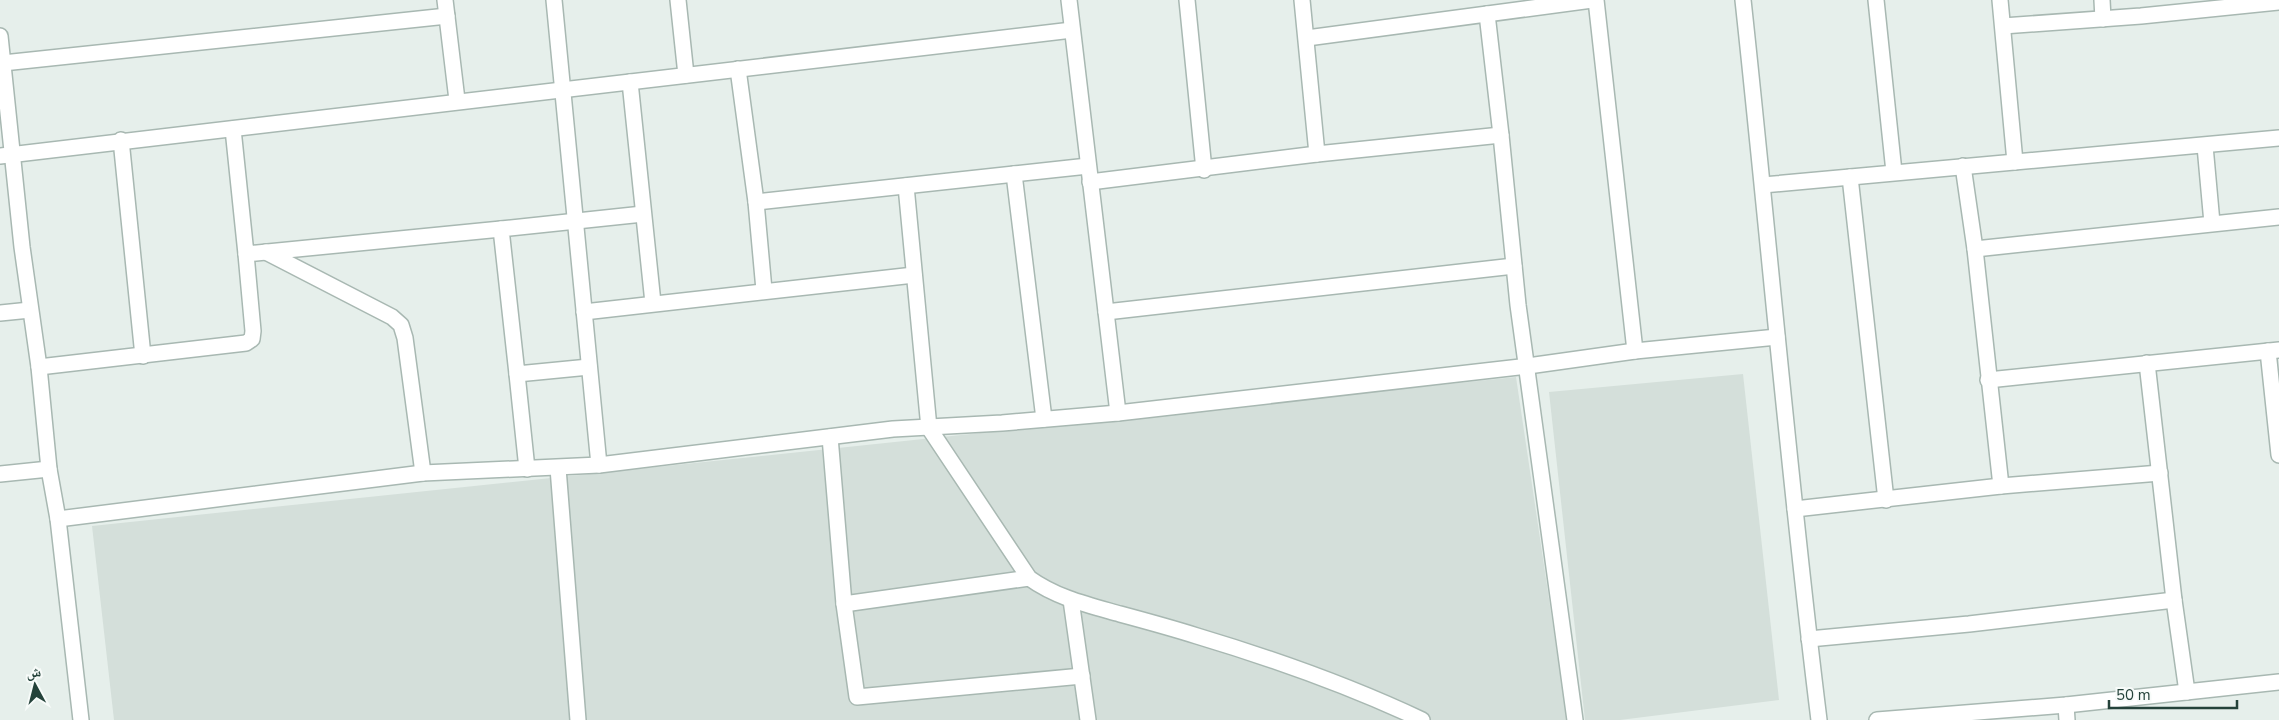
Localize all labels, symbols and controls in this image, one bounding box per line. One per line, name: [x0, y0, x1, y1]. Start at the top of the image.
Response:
north arrow: [10, 660, 60, 710]
text: ش: [25, 662, 42, 683]
scale bar: [2109, 678, 2236, 710]
text: 50 m: [2116, 685, 2151, 705]

